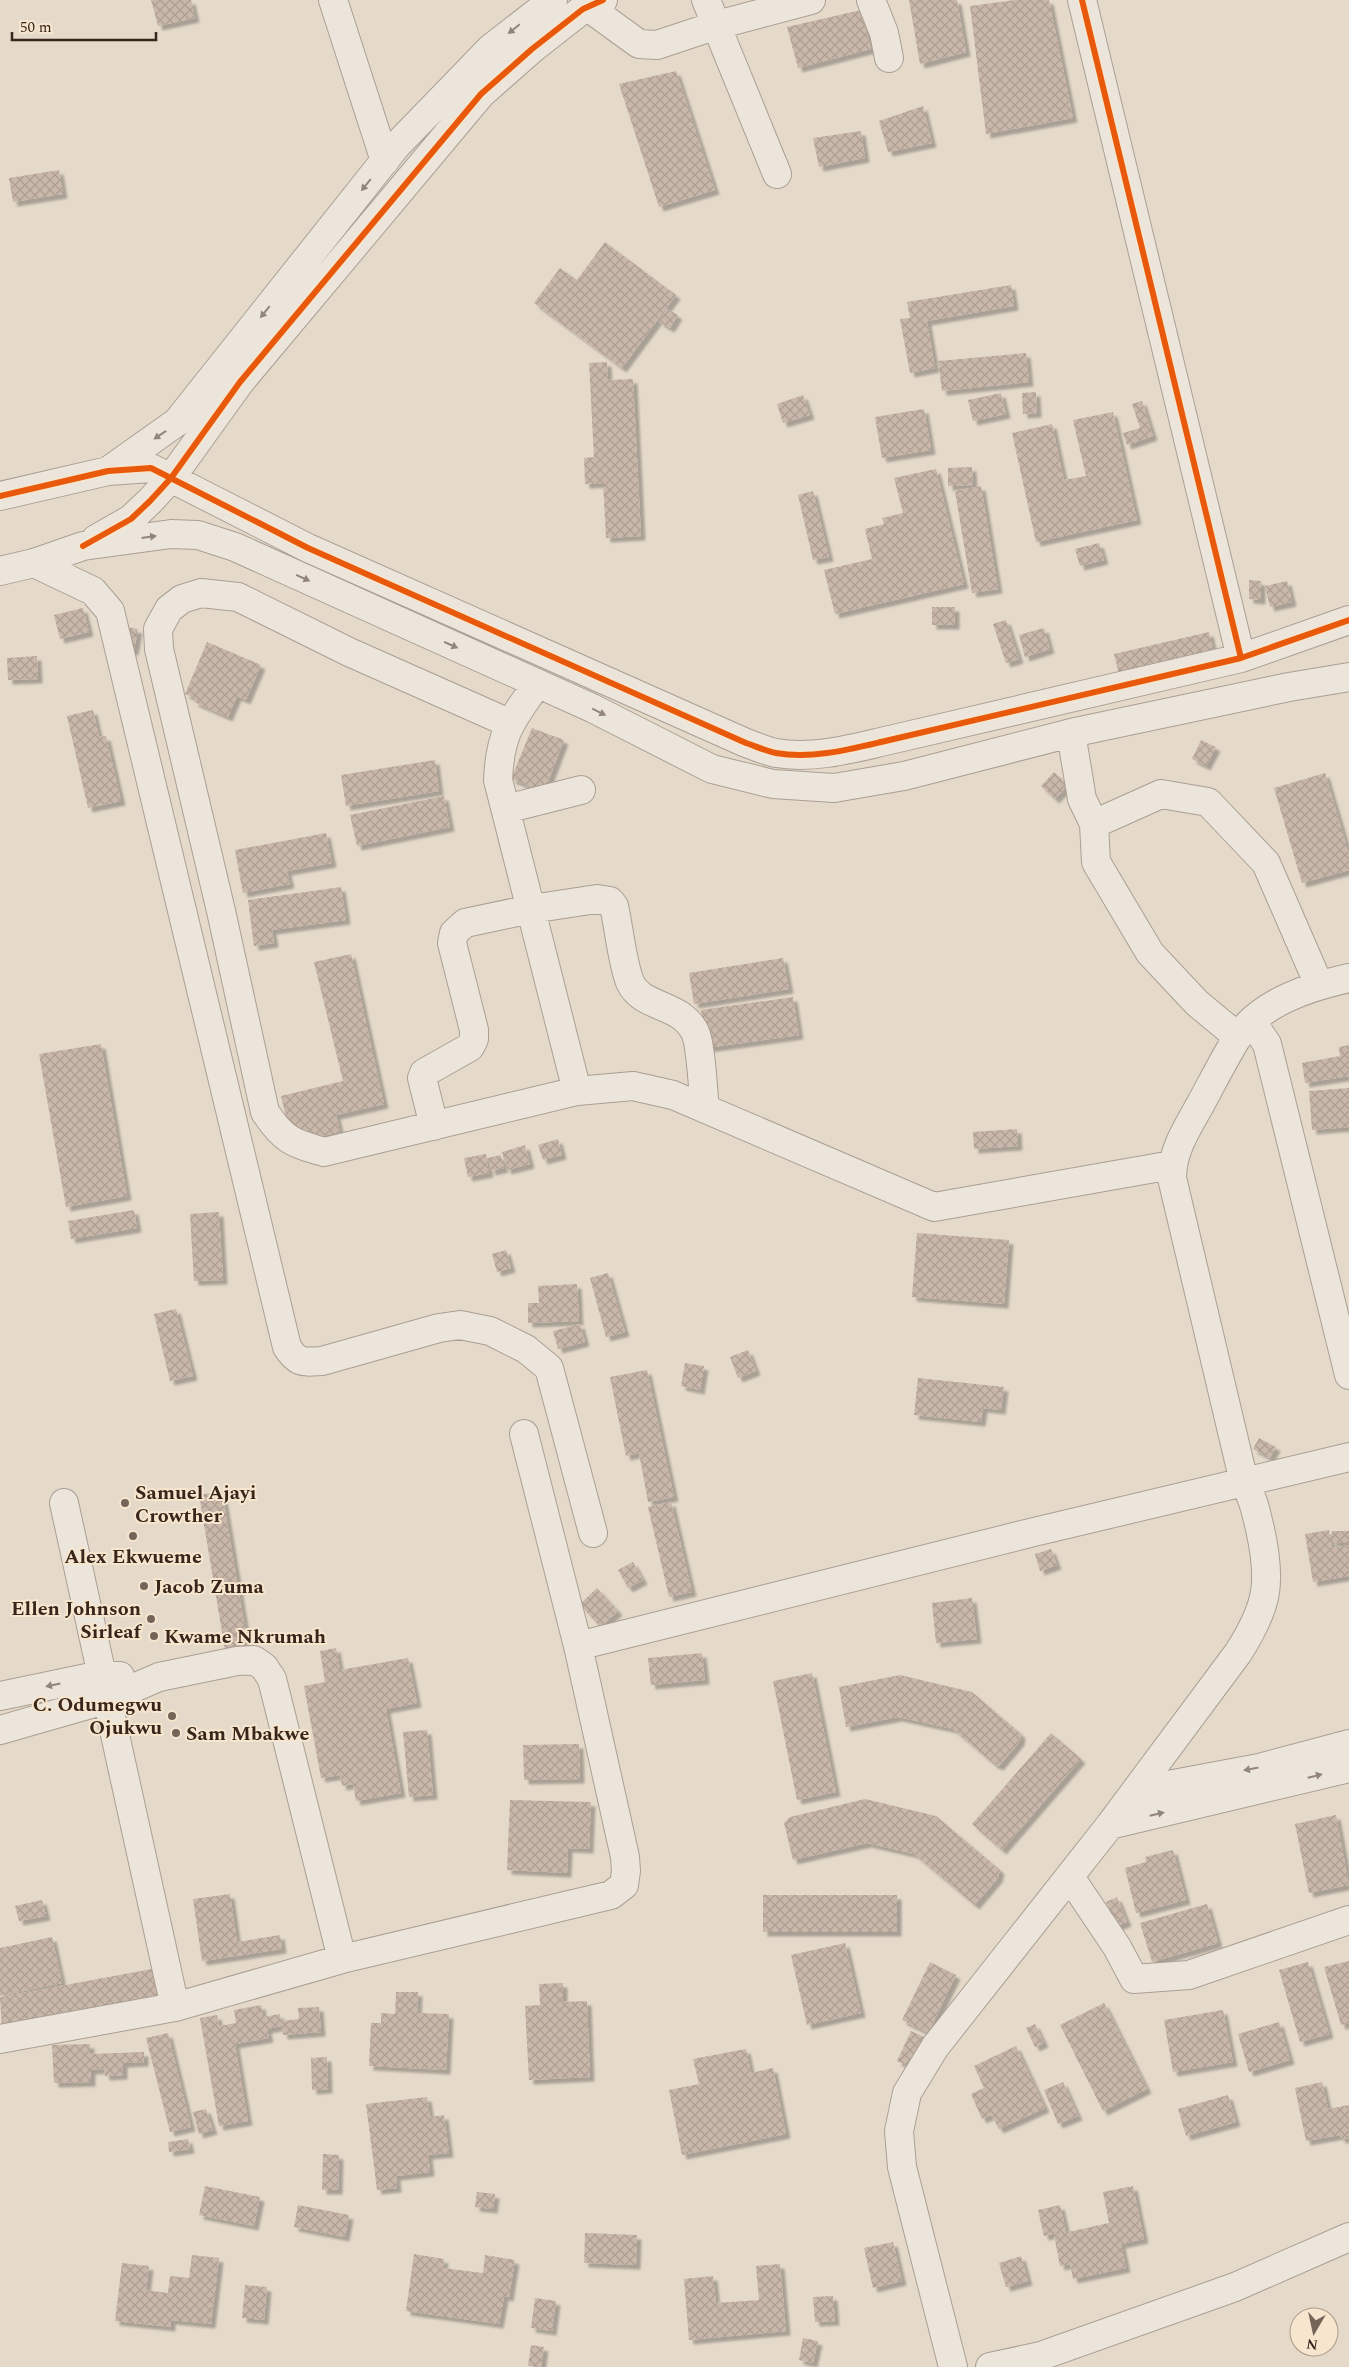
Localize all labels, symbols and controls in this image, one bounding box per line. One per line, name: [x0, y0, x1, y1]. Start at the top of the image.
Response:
scale bar: [12, 10, 156, 42]
text: 50 m: [20, 16, 52, 39]
one-way arrow: [508, 24, 521, 35]
one-way arrow: [361, 178, 372, 191]
one-way arrow: [259, 305, 270, 318]
one-way arrow: [153, 430, 166, 440]
one-way arrow: [141, 533, 157, 541]
one-way arrow: [296, 574, 310, 582]
one-way arrow: [444, 641, 458, 649]
one-way arrow: [591, 708, 606, 716]
place label: Samuel Ajayi Crowther: [135, 1478, 256, 1531]
marker: Samuel Ajayi Crowther: [119, 1497, 131, 1509]
marker: Alex Ekwueme: [127, 1530, 139, 1542]
place label: Alex Ekwueme: [64, 1542, 202, 1572]
place label: Jacob Zuma: [154, 1572, 264, 1602]
marker: Jacob Zuma: [138, 1580, 150, 1592]
place label: Ellen Johnson Sirleaf: [11, 1594, 143, 1647]
marker: Ellen Johnson Sirleaf: [145, 1613, 157, 1625]
place label: Kwame Nkrumah: [164, 1622, 326, 1652]
marker: Kwame Nkrumah: [148, 1630, 160, 1642]
one-way arrow: [45, 1681, 60, 1689]
place label: C. Odumegwu Ojukwu: [33, 1690, 162, 1743]
marker: C. Odumegwu Ojukwu: [166, 1710, 178, 1722]
place label: Sam Mbakwe: [186, 1719, 309, 1749]
marker: Sam Mbakwe: [170, 1727, 182, 1739]
one-way arrow: [1243, 1765, 1259, 1773]
one-way arrow: [1308, 1772, 1323, 1780]
one-way arrow: [1150, 1810, 1165, 1818]
north arrow: [1289, 2307, 1339, 2357]
text: N: [1305, 2333, 1319, 2356]

